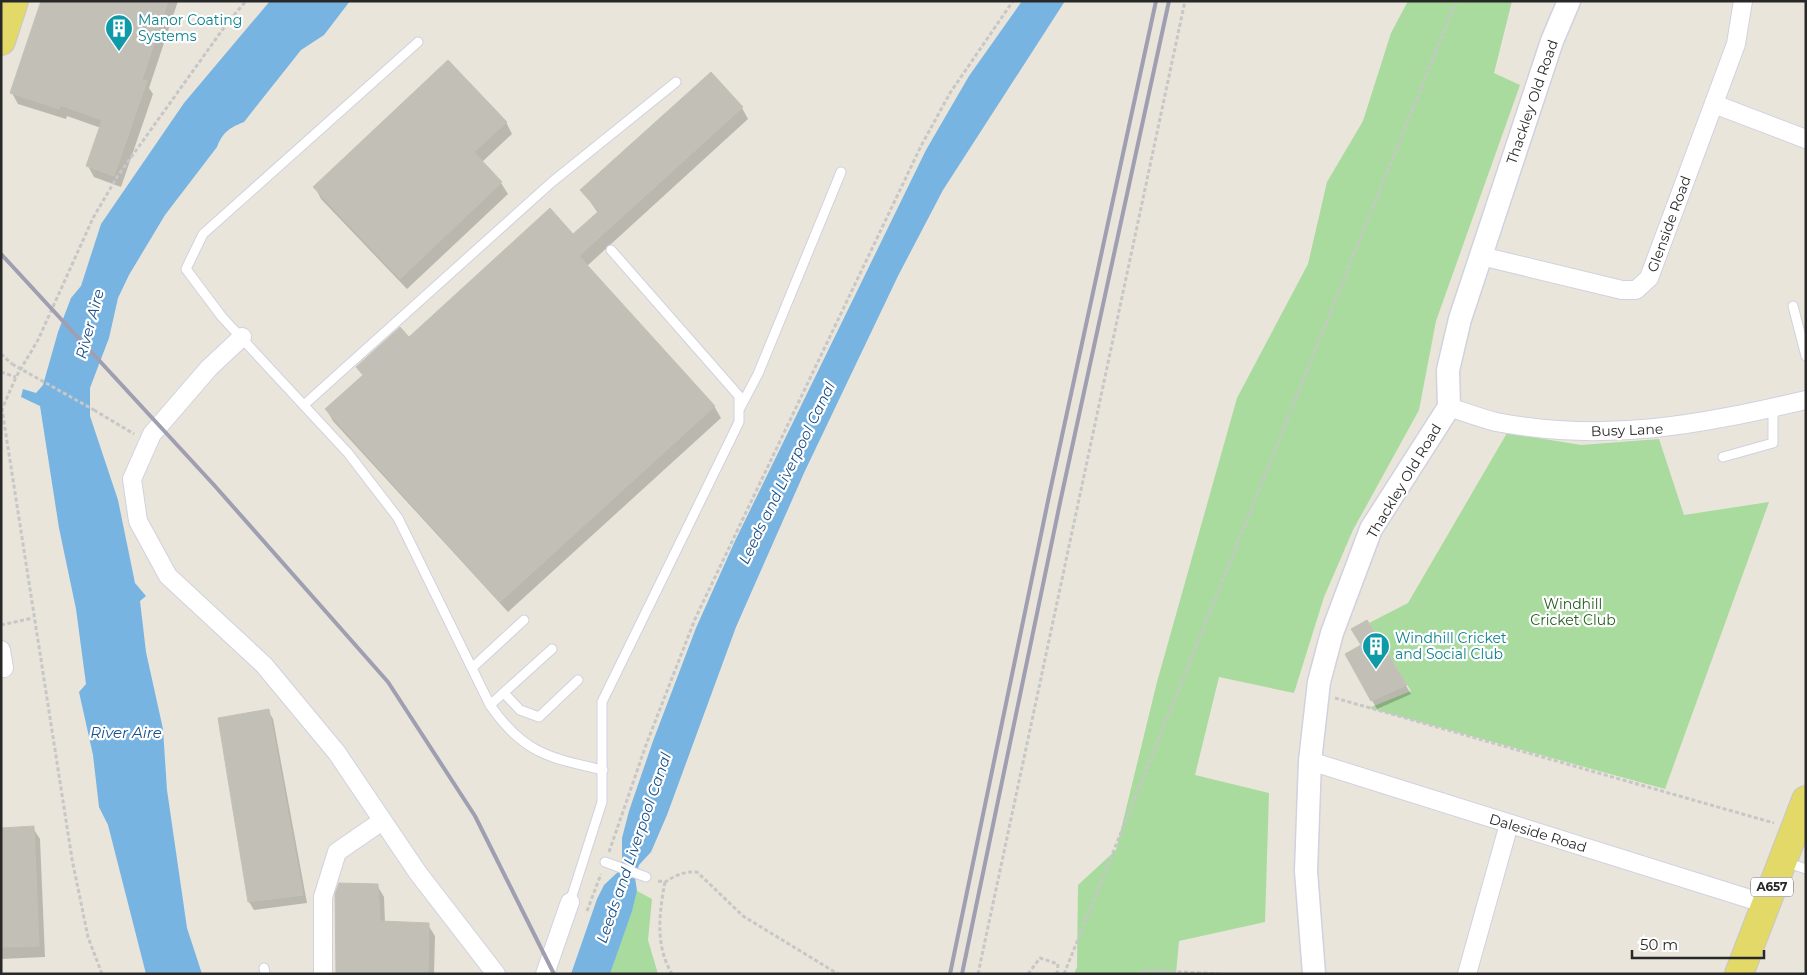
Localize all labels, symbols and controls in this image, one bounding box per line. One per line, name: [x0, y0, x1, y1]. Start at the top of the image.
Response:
place label: Manor Coating Systems: [138, 11, 242, 45]
building icon: Manor Coating Systems: [104, 13, 134, 52]
street label: Thackley Old Road: [1502, 37, 1562, 167]
street label: Glenside Road: [1643, 173, 1695, 275]
water label: River Aire: [71, 287, 108, 361]
water label: Leeds and Liverpool Canal: [734, 379, 839, 567]
street label: Thackley Old Road: [1363, 420, 1445, 542]
street label: Busy Lane: [1590, 420, 1664, 440]
park label: Windhill Cricket Club: [1530, 595, 1616, 629]
place label: Windhill Cricket and Social Club: [1395, 629, 1507, 663]
building icon: Windhill Cricket and Social Club: [1361, 631, 1391, 670]
water label: River Aire: [90, 723, 162, 742]
water label: Leeds and Liverpool Canal: [592, 750, 675, 946]
street label: Daleside Road: [1487, 810, 1589, 856]
road number: A657: [1751, 878, 1793, 896]
scale bar: [1632, 928, 1764, 960]
text: 50 m: [1640, 935, 1678, 954]

